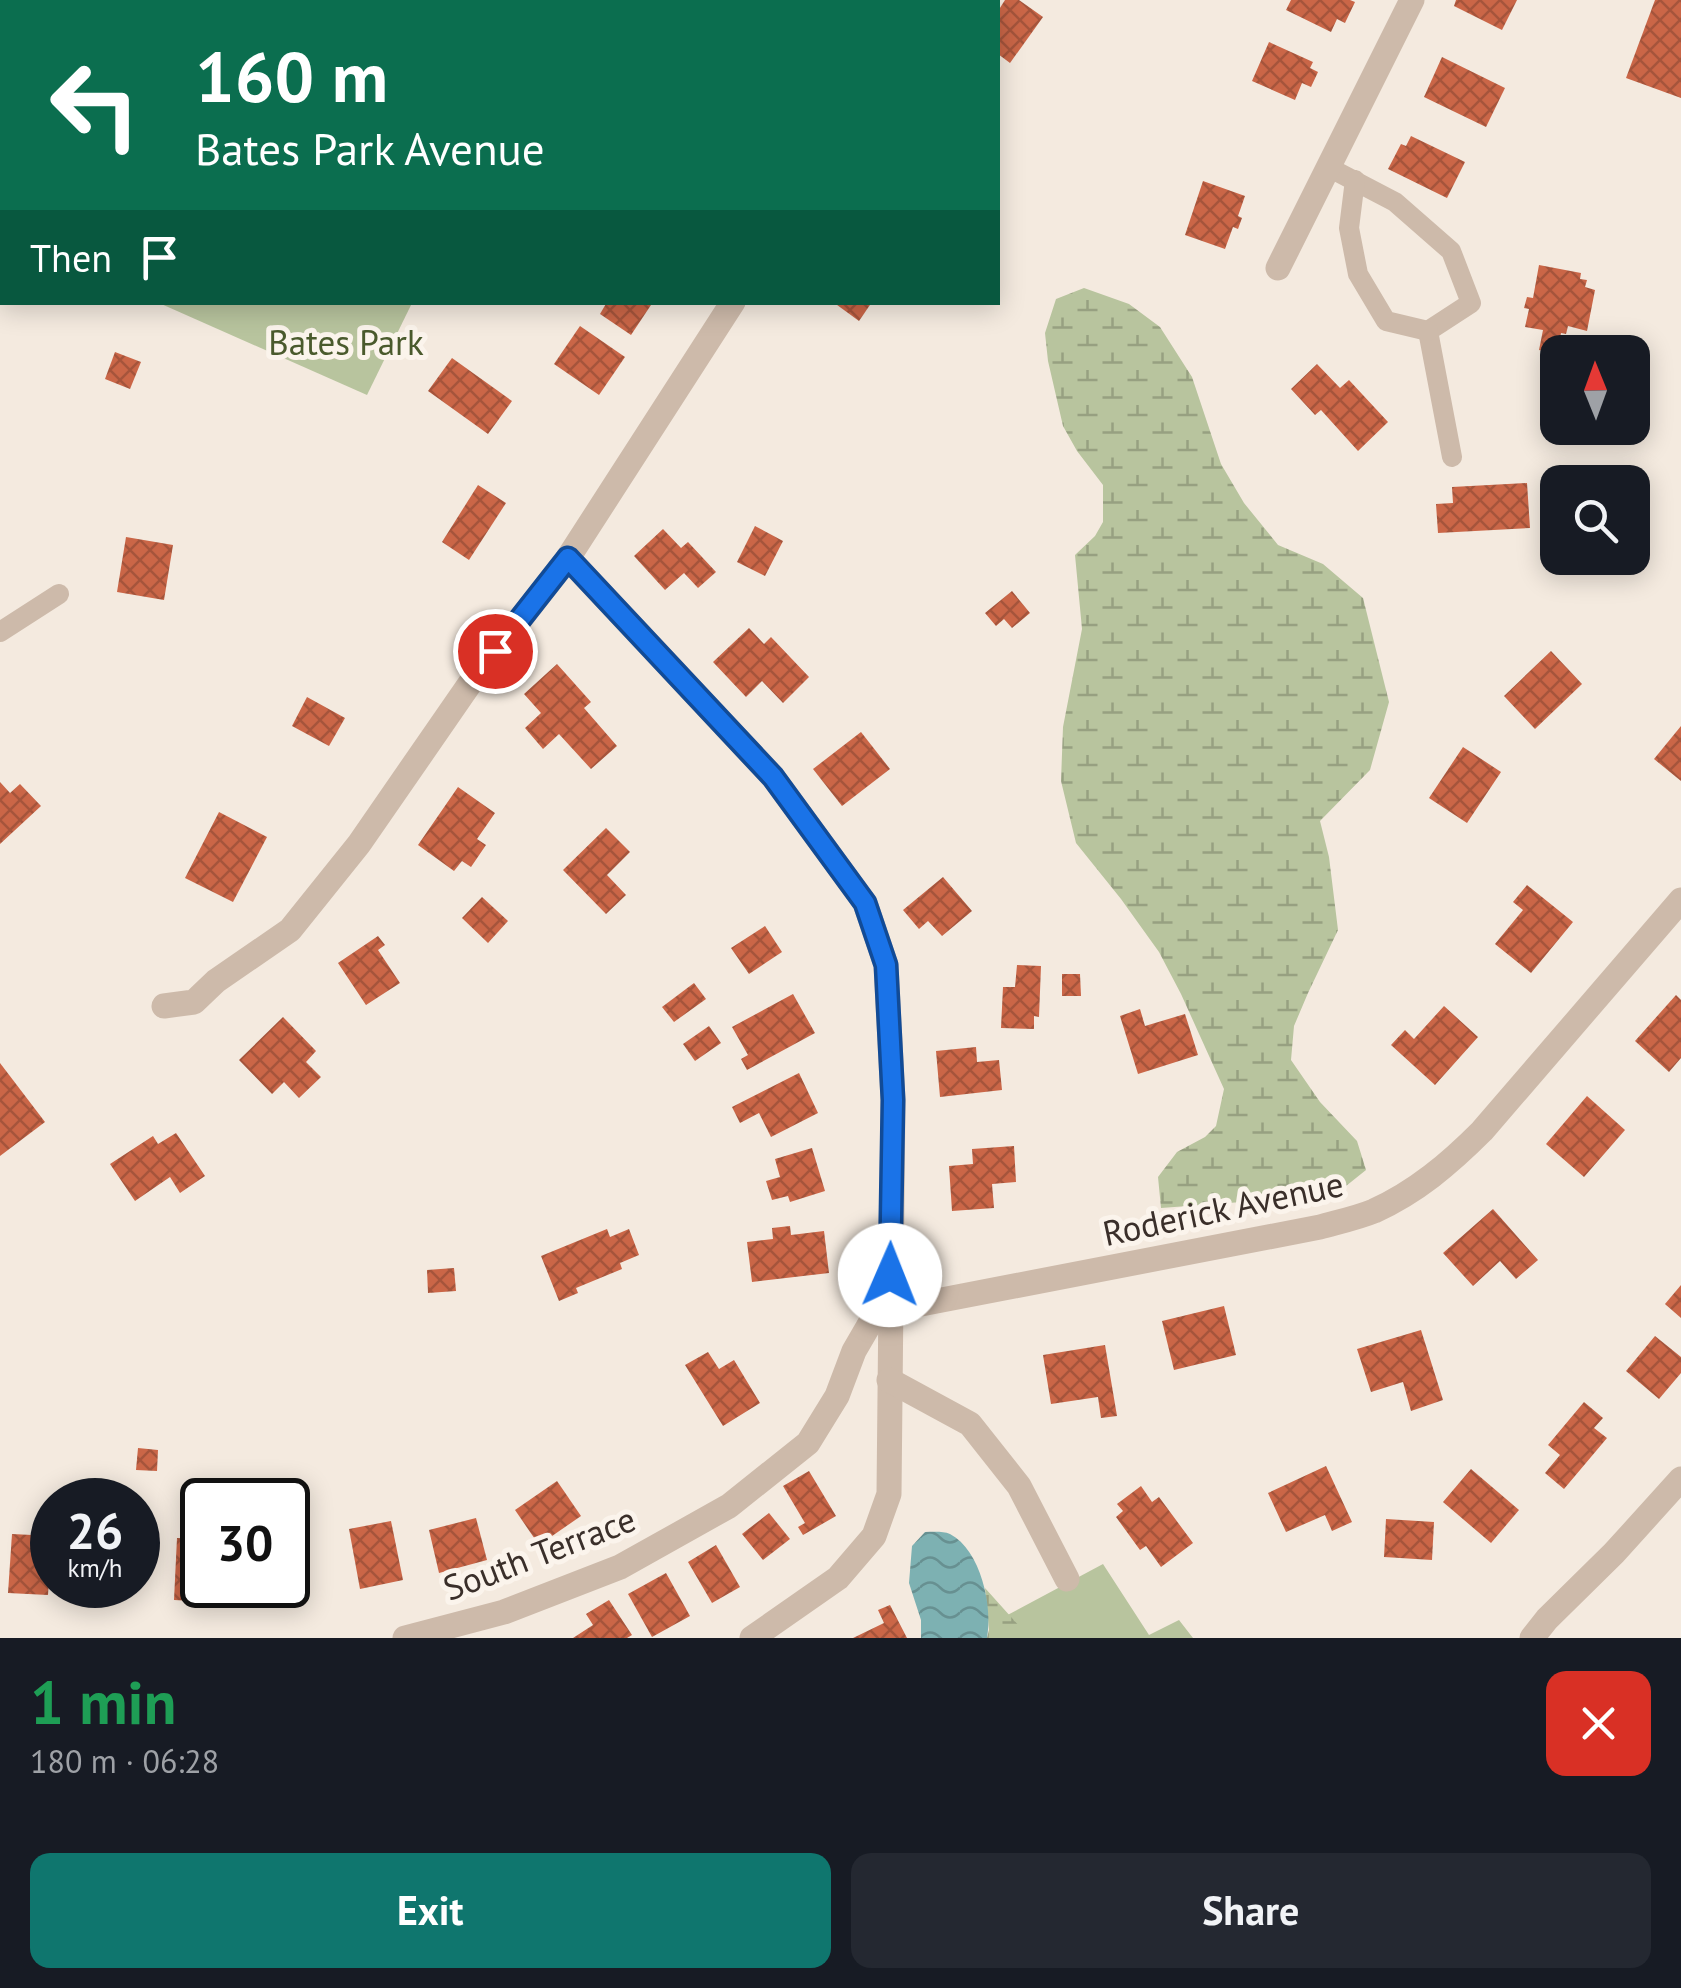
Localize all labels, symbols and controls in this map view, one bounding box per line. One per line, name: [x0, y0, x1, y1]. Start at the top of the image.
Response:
text: 160 m: [195, 31, 388, 121]
icon: left: [30, 40, 160, 170]
text: Bates Park Avenue: [195, 119, 545, 177]
icon: arrive: [132, 230, 187, 285]
text: Then: [30, 233, 112, 282]
park label: Bates Park: [268, 319, 424, 365]
north arrow: [1540, 335, 1650, 445]
map controls: [1540, 335, 1650, 575]
button: search: [1540, 465, 1650, 575]
pin: [453, 609, 538, 694]
icon: arrive: [468, 624, 523, 679]
street label: Roderick Avenue: [1098, 1160, 1348, 1256]
position arrow: [838, 1223, 942, 1327]
speed limit sign: 30: [180, 1478, 310, 1608]
street label: South Terrace: [436, 1495, 642, 1611]
text: 26: [67, 1498, 123, 1563]
text: km/h: [68, 1552, 122, 1584]
text: 1 min: [30, 1663, 176, 1741]
button: close: [1546, 1671, 1651, 1776]
text: 180 m · 06:28: [30, 1740, 219, 1782]
button: Exit: [30, 1853, 831, 1968]
button: Share: [851, 1853, 1651, 1968]

